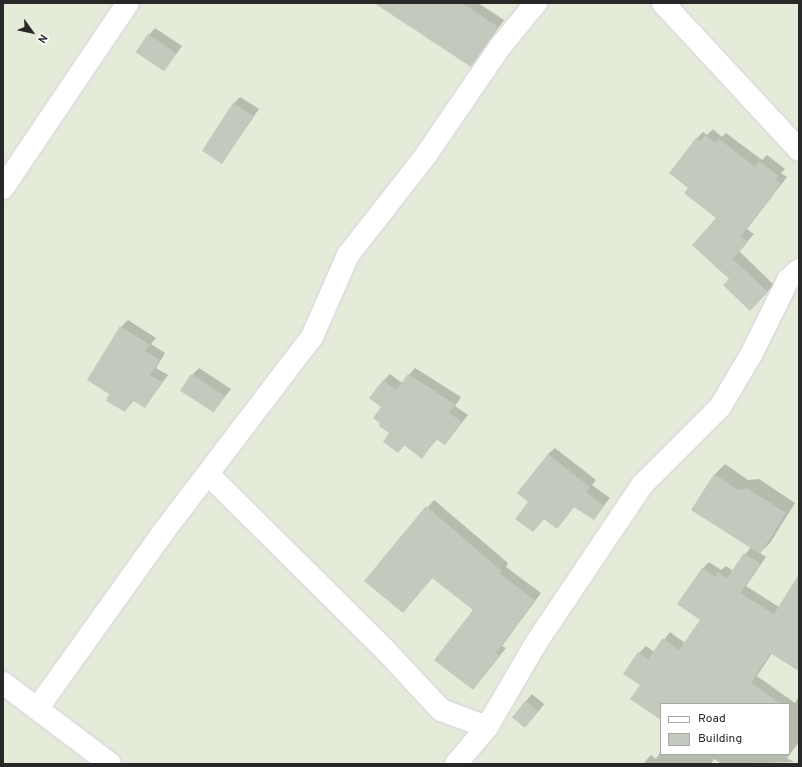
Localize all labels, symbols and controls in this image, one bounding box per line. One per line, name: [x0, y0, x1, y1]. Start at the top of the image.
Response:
north arrow: [12, 12, 52, 52]
text: N: [34, 31, 50, 46]
legend: [660, 703, 790, 755]
text: Road: [698, 711, 726, 727]
text: Building: [698, 731, 742, 747]

